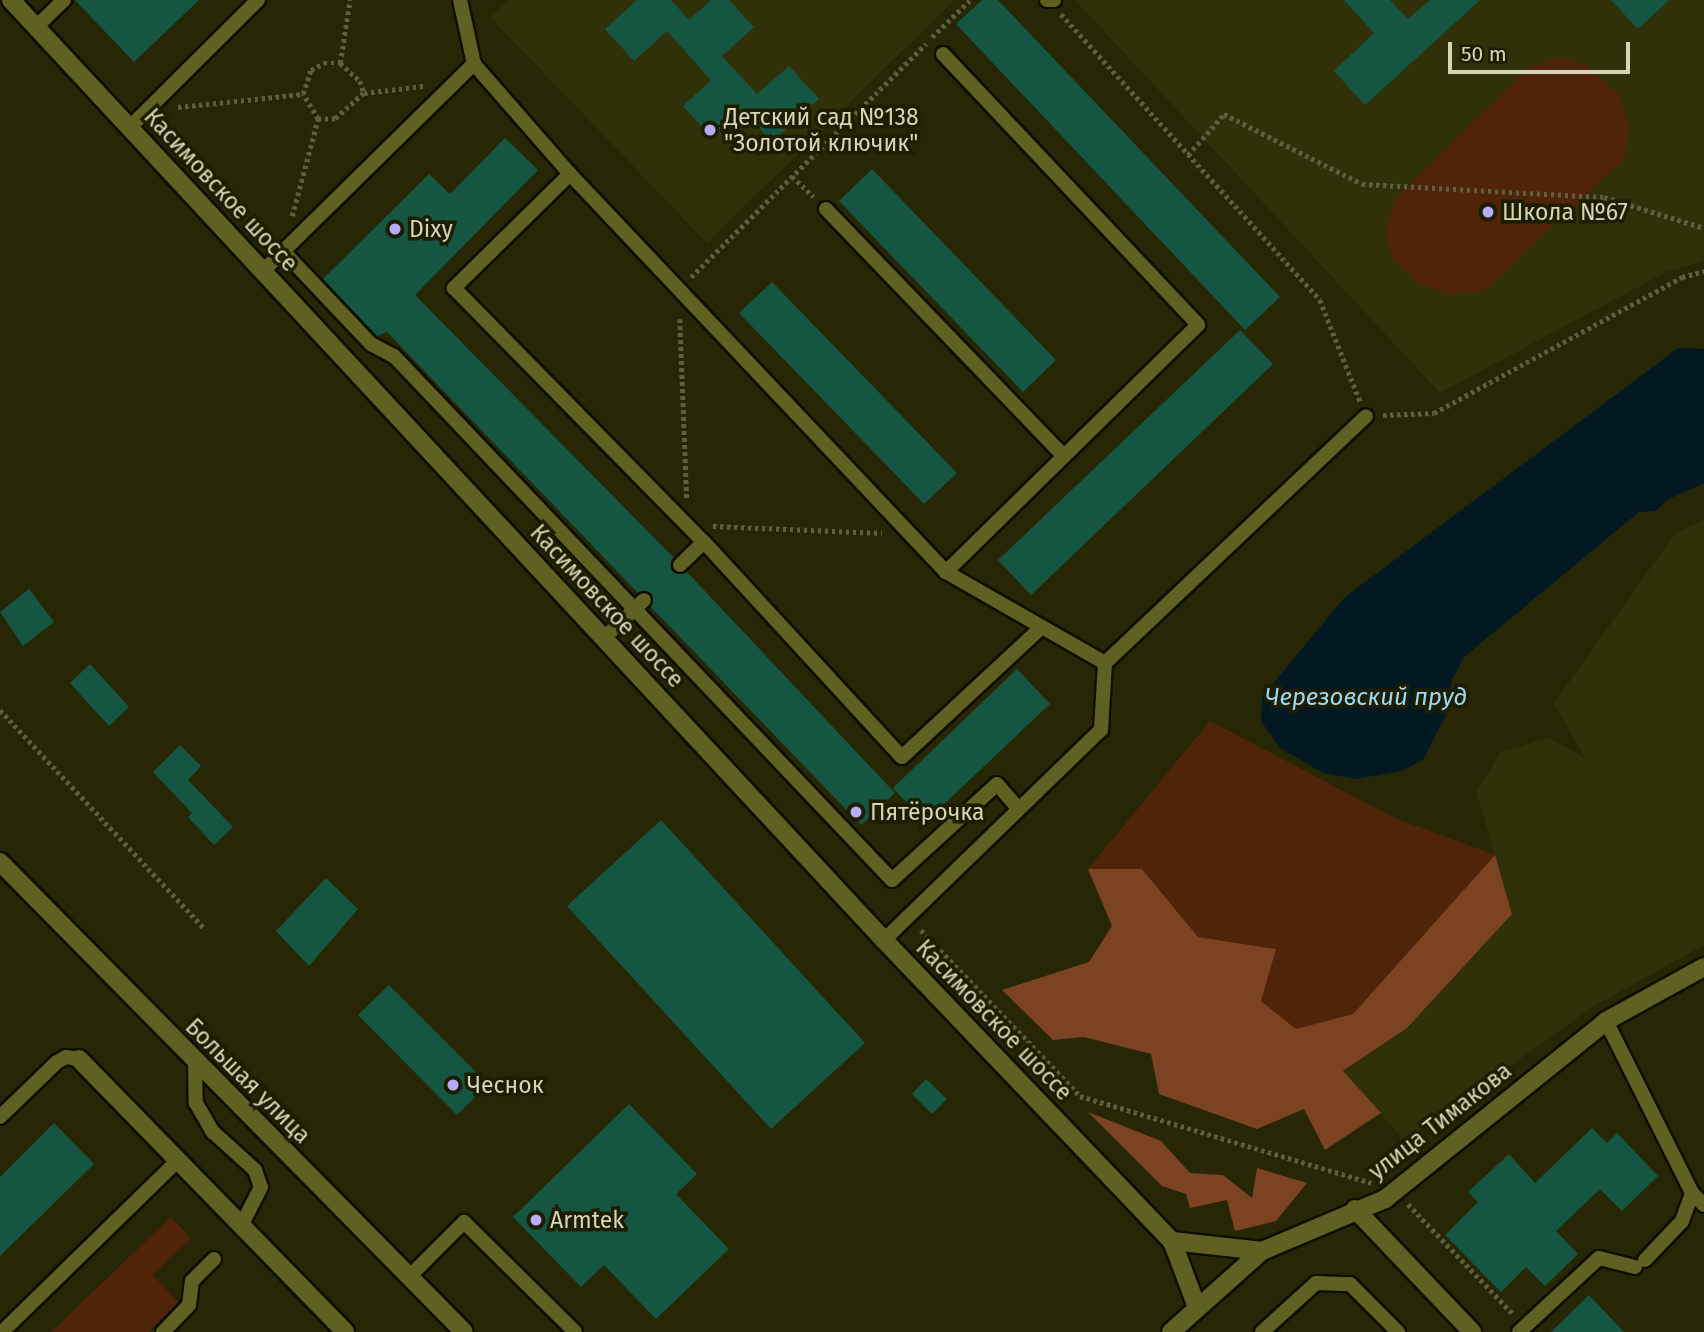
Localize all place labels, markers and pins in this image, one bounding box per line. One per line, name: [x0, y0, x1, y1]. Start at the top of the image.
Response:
place label: Детский сад №138 "Золотой ключик": [724, 103, 919, 157]
marker: Детский сад №138 "Золотой ключик": [702, 122, 718, 138]
place label: Школа №67: [1502, 198, 1628, 226]
marker: Школа №67: [1480, 204, 1496, 220]
place label: Dixy: [409, 215, 453, 243]
marker: Dixy: [387, 221, 403, 237]
place label: Пятёрочка: [870, 798, 984, 826]
marker: Пятёрочка: [848, 804, 864, 820]
place label: Чеснок: [467, 1071, 544, 1099]
marker: Чеснок: [445, 1077, 461, 1093]
place label: Armtek: [550, 1206, 624, 1234]
marker: Armtek: [528, 1212, 544, 1228]

